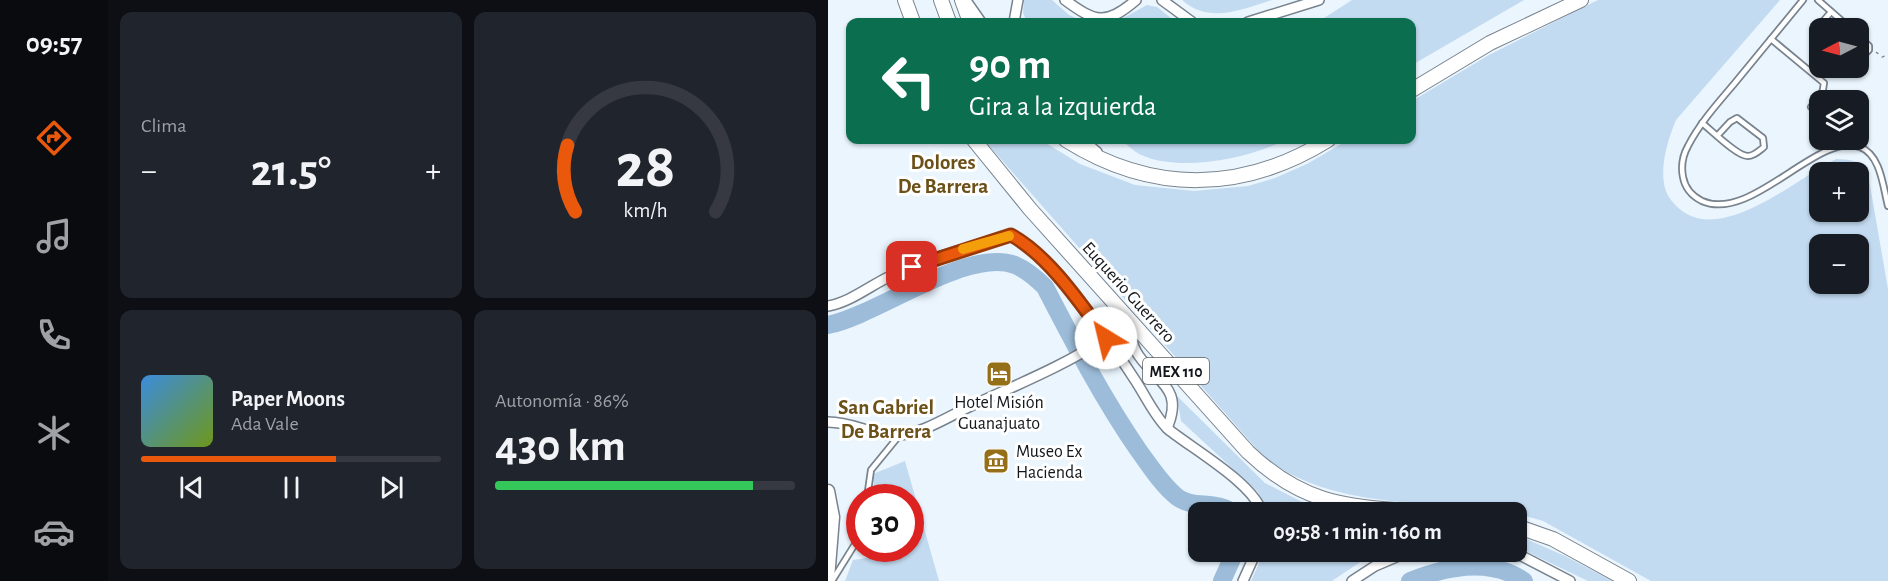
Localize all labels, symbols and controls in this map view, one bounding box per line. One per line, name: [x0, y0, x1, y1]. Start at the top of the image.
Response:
north arrow: [1809, 18, 1869, 78]
map controls: [1809, 18, 1869, 294]
text: 09:57: [26, 30, 82, 57]
icon: left: [870, 42, 948, 120]
text: 90 m: [969, 44, 1051, 86]
button: layers: [1809, 90, 1869, 150]
text: Gira a la izquierda: [969, 93, 1157, 120]
text: Clima: [141, 116, 186, 136]
icon: directions: [33, 117, 75, 159]
text: 28: [615, 136, 675, 198]
text: 21.5°: [251, 149, 331, 194]
district label: Dolores De Barrera: [898, 152, 988, 197]
text: −: [141, 155, 157, 188]
text: +: [425, 155, 441, 188]
button: +: [1809, 162, 1869, 222]
text: km/h: [623, 200, 667, 221]
icon: music: [33, 215, 75, 257]
button: −: [1809, 234, 1869, 294]
street label: Euquerio Guerrero: [1079, 239, 1178, 347]
pin: [886, 241, 937, 292]
icon: arrive: [895, 250, 928, 283]
position arrow: [1074, 306, 1138, 370]
icon: phone: [33, 314, 75, 356]
road number: MEX 110: [1143, 358, 1209, 384]
hotel icon: Hotel Misión Guanajuato: [984, 359, 1014, 389]
text: Paper Moons: [231, 388, 345, 410]
text: Autonomía · 86%: [495, 391, 629, 411]
place label: Hotel Misión Guanajuato: [954, 394, 1044, 433]
district label: San Gabriel De Barrera: [838, 397, 934, 442]
icon: climate: [33, 412, 75, 454]
text: Ada Vale: [231, 414, 299, 434]
text: 430 km: [495, 424, 626, 469]
place label: Museo Ex Hacienda: [1016, 443, 1083, 482]
museum icon: Museo Ex Hacienda: [981, 446, 1011, 476]
icon: previous: [175, 471, 208, 504]
icon: pause: [275, 471, 308, 504]
icon: next: [375, 471, 408, 504]
speed limit sign: 30: [846, 484, 924, 562]
icon: car: [33, 511, 75, 553]
text: 09:58 · 1 min · 160 m: [1273, 521, 1442, 543]

